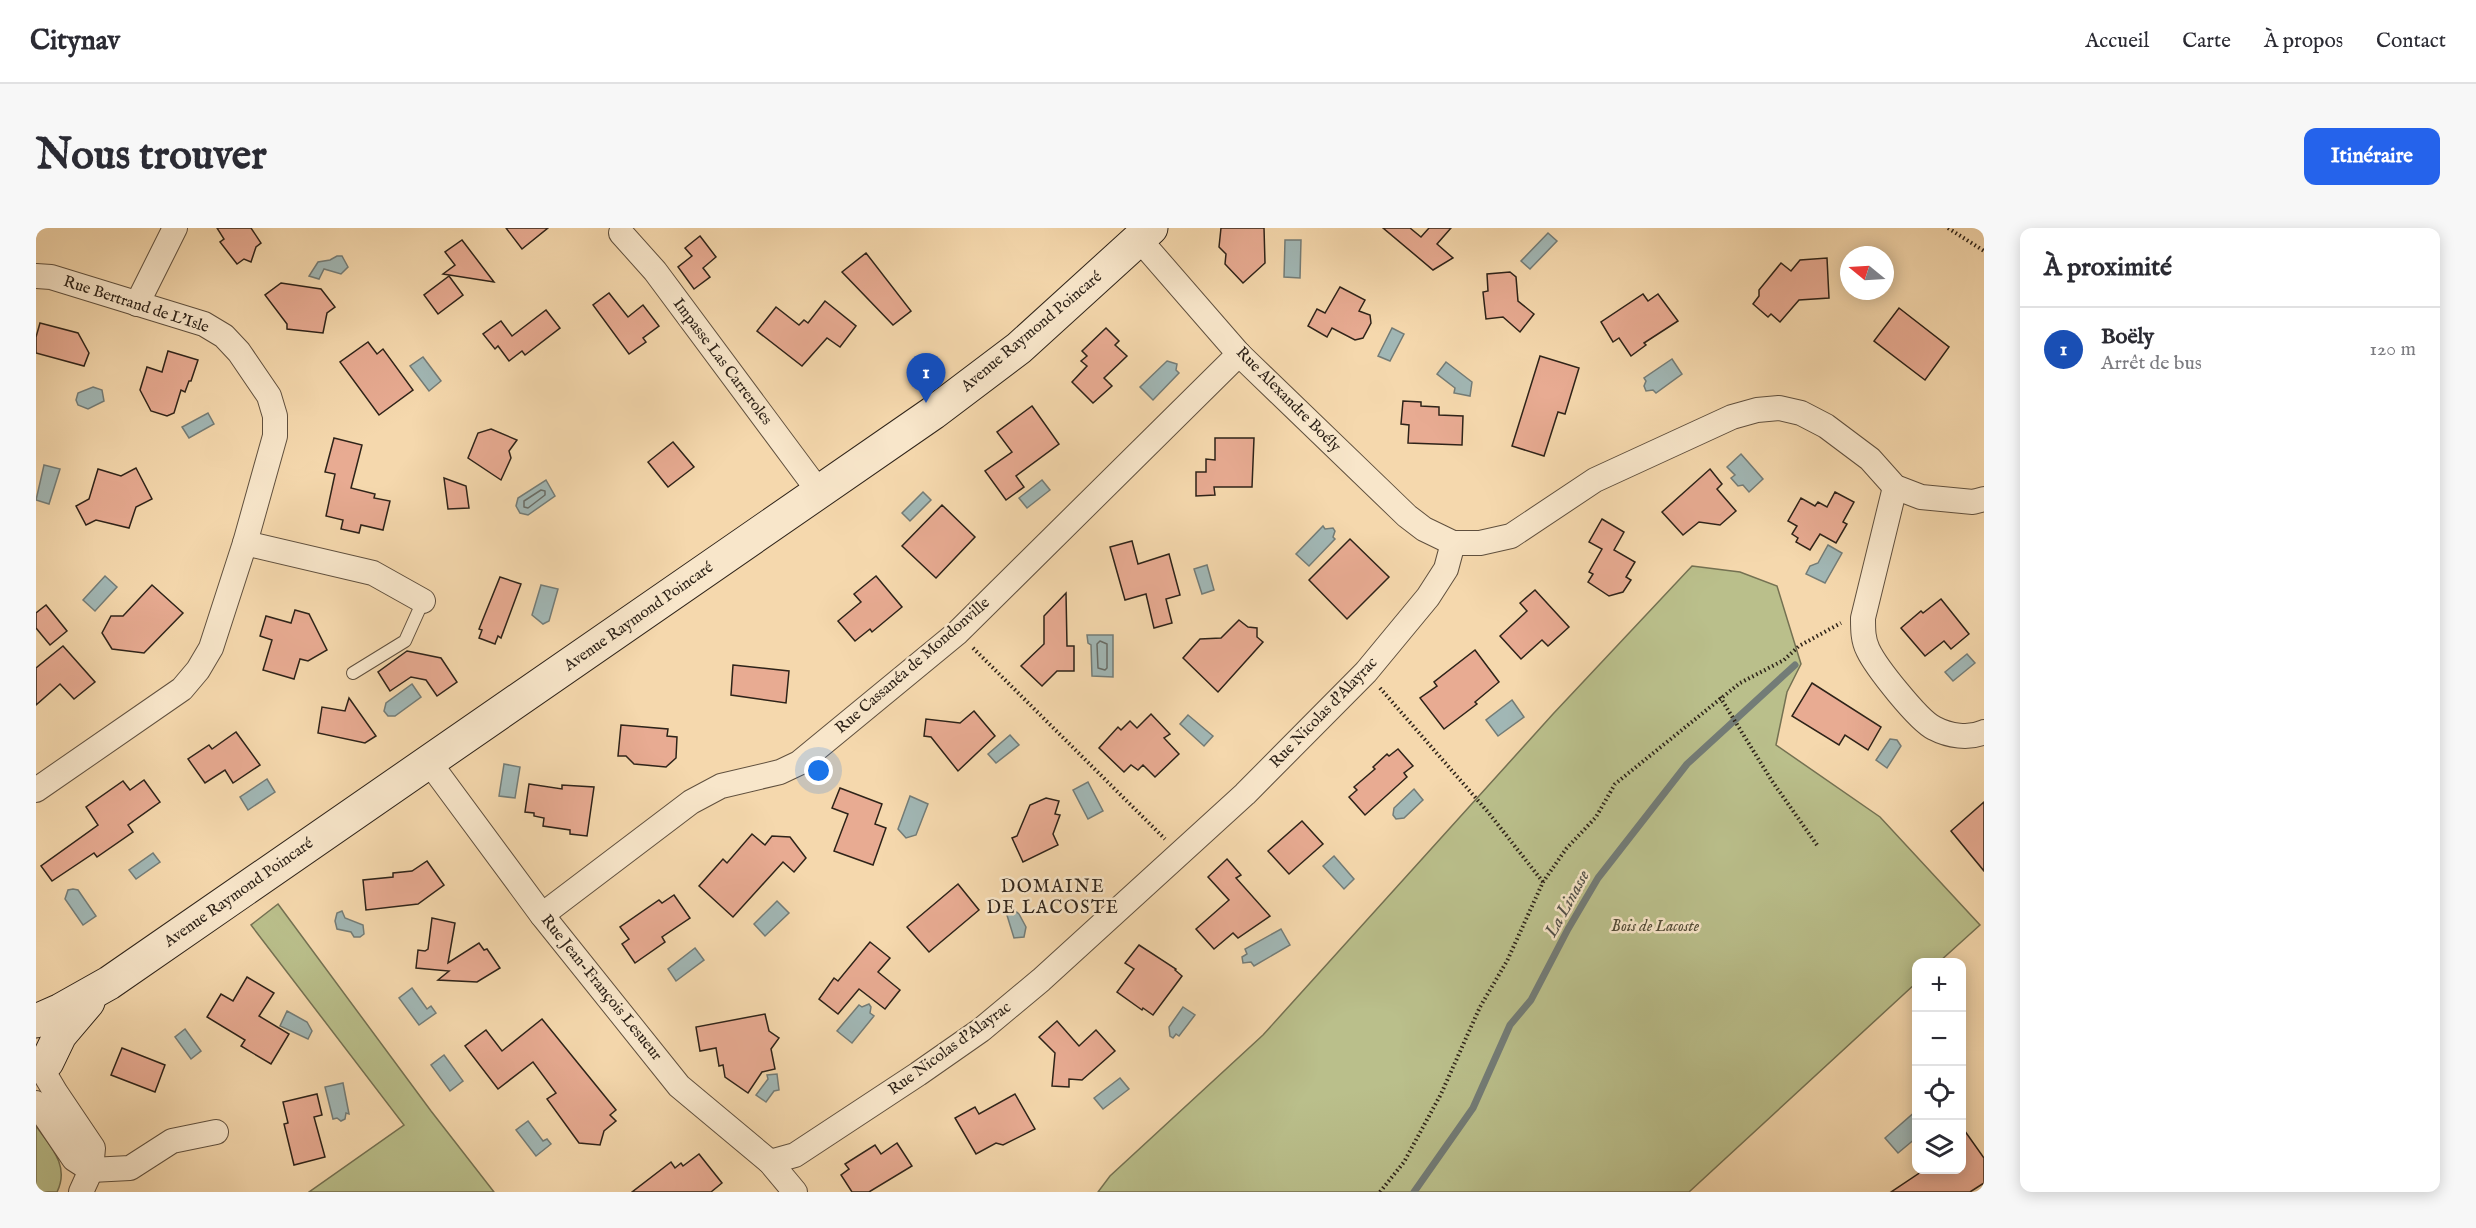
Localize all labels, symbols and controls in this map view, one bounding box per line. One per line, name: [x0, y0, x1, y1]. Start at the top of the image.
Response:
text: Citynav: [30, 24, 120, 59]
text: Accueil: [2085, 28, 2149, 55]
text: Carte: [2182, 28, 2231, 55]
text: À propos: [2264, 28, 2343, 55]
text: Contact: [2376, 28, 2446, 55]
button: Itinéraire: [2304, 128, 2440, 185]
text: Nous trouver: [36, 130, 267, 183]
north arrow: [1840, 246, 1894, 300]
text: À proximité: [2044, 251, 2172, 284]
street label: Avenue Raymond Poincaré: [957, 267, 1107, 397]
street label: Rue Bertrand de L'Isle: [61, 272, 211, 338]
street label: Impasse Las Carreroles: [668, 295, 776, 430]
text: Boëly: [2101, 323, 2154, 351]
text: 1: [2060, 337, 2067, 362]
text: 120 m: [2370, 337, 2416, 362]
street label: Rue Alexandre Boély: [1231, 343, 1345, 457]
text: Arrêt de bus: [2101, 351, 2202, 376]
pin: 1: [906, 354, 946, 403]
street label: Avenue Raymond Poincaré: [560, 558, 718, 677]
street label: Rue Cassanéa de Mondonville: [832, 593, 994, 739]
street label: Rue Nicolas d'Alayrac: [1266, 653, 1382, 773]
your location: [804, 756, 833, 785]
street label: Avenue Raymond Poincaré: [160, 834, 318, 953]
water label: La Linasse: [1540, 866, 1596, 942]
district label: DOMAINE DE LACOSTE: [987, 876, 1119, 920]
street label: Rue Jean-François Lesueur: [536, 911, 666, 1065]
park label: Bois de Lacoste: [1611, 917, 1700, 937]
map controls: [1912, 958, 1966, 1174]
button: +: [1912, 958, 1966, 1012]
street label: Rue Nicolas d'Alayrac: [885, 998, 1015, 1100]
button: −: [1912, 1012, 1966, 1066]
button: locate: [1912, 1066, 1966, 1120]
button: layers: [1912, 1120, 1966, 1174]

